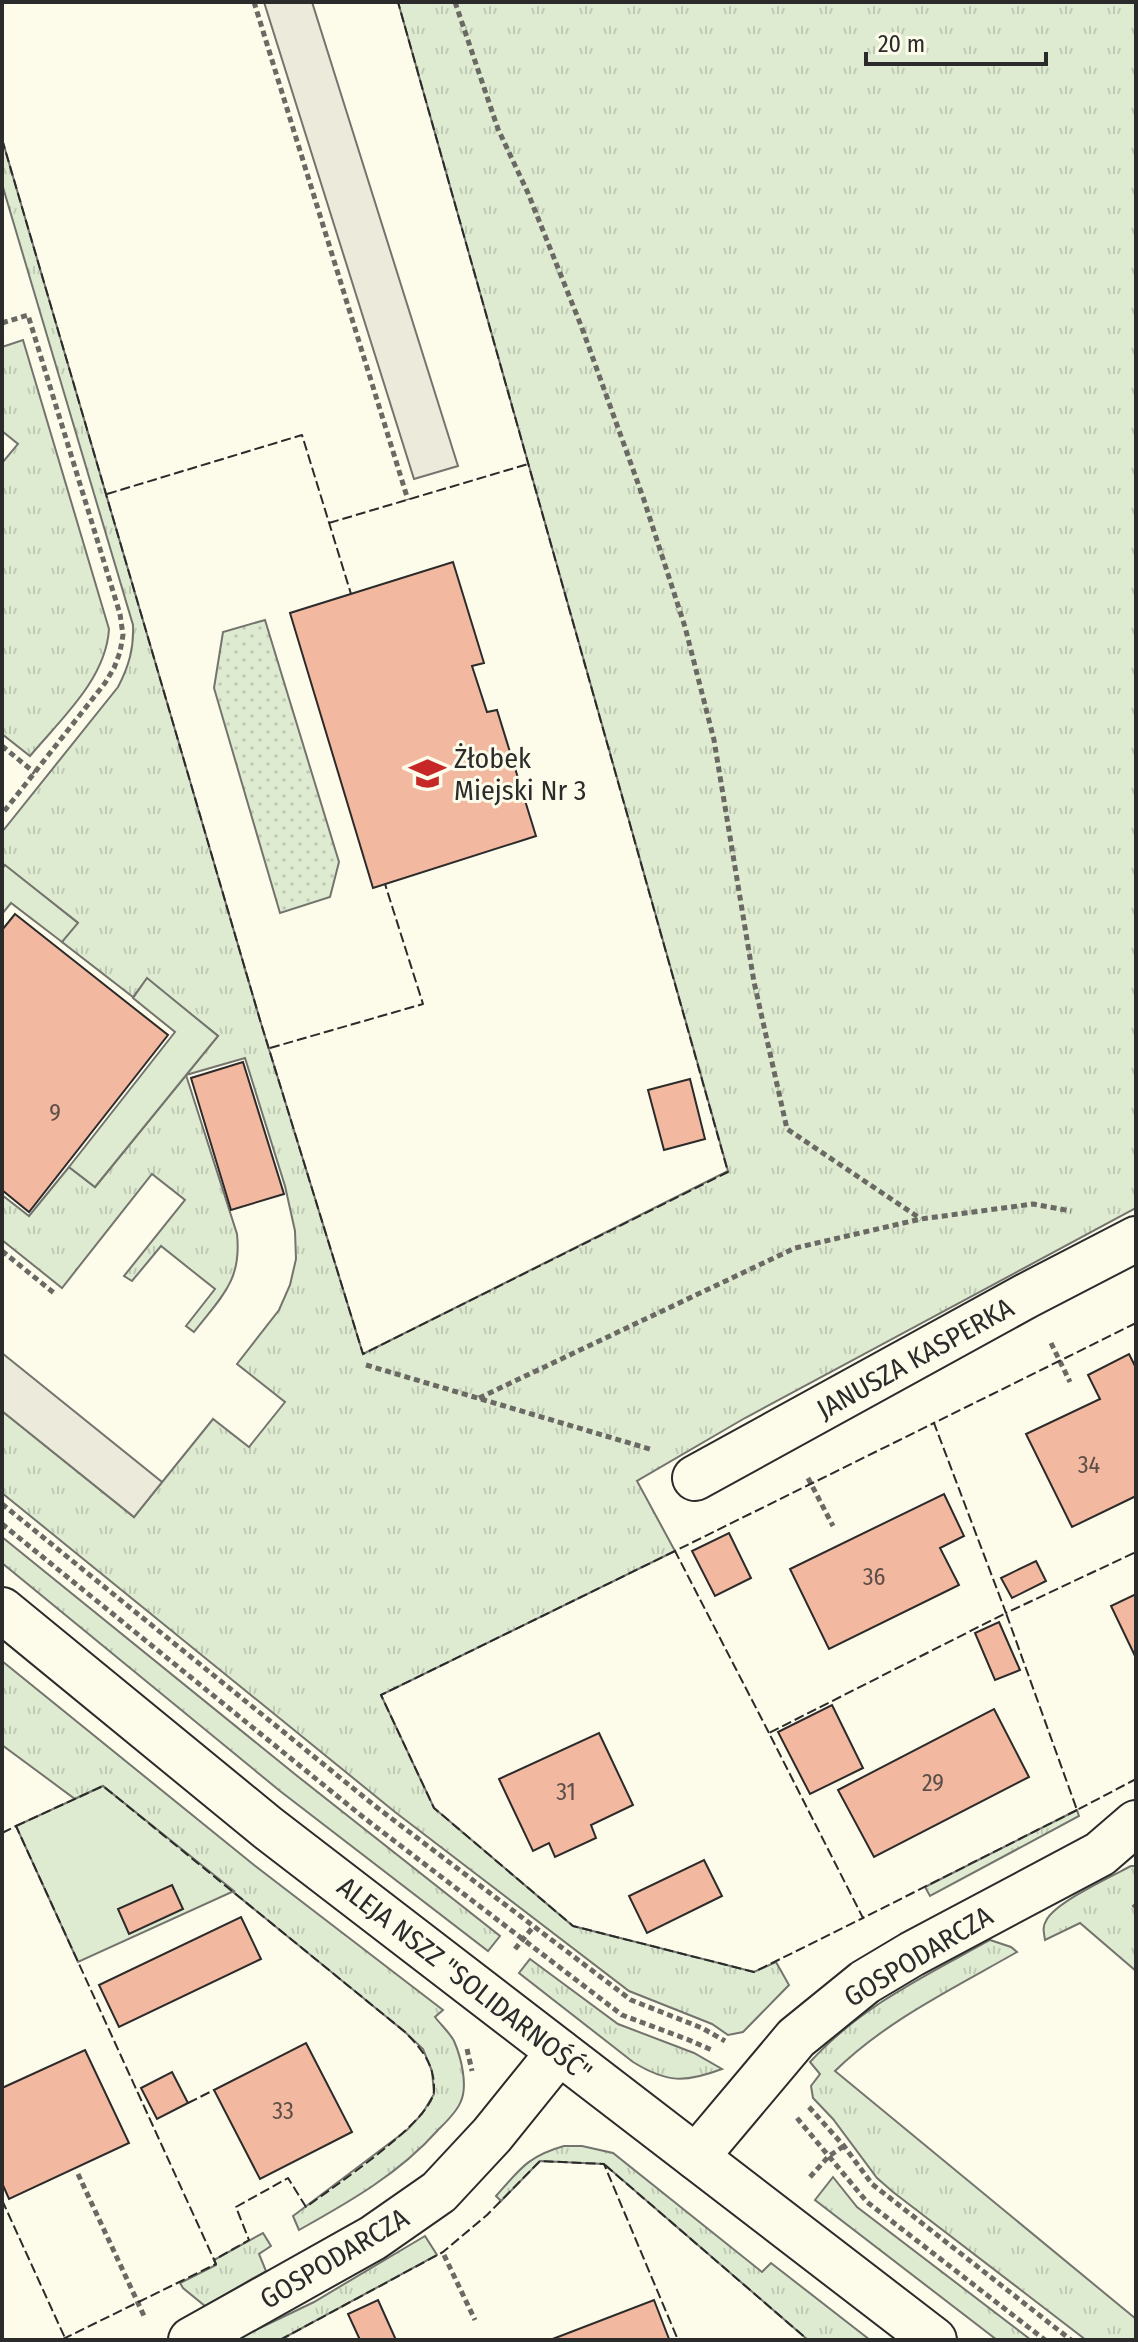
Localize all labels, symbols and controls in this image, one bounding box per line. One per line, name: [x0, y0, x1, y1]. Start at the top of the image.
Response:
scale bar: [866, 16, 1046, 66]
text: 20 m: [878, 30, 925, 58]
place label: Żłobek Miejski Nr 3: [454, 742, 586, 807]
school or university icon: Żłobek Miejski Nr 3: [409, 755, 447, 793]
house number: 9: [49, 1099, 61, 1127]
street label: JANUSZA KASPERKA: [811, 1291, 1020, 1426]
house number: 34: [1078, 1451, 1100, 1479]
house number: 36: [863, 1563, 885, 1591]
house number: 29: [922, 1769, 944, 1797]
house number: 31: [556, 1778, 576, 1806]
street label: ALEJA NSZZ "SOLIDARNOŚĆ": [331, 1870, 598, 2089]
street label: GOSPODARCZA: [838, 1899, 999, 2014]
house number: 33: [272, 2097, 294, 2125]
street label: GOSPODARCZA: [254, 2201, 415, 2316]

